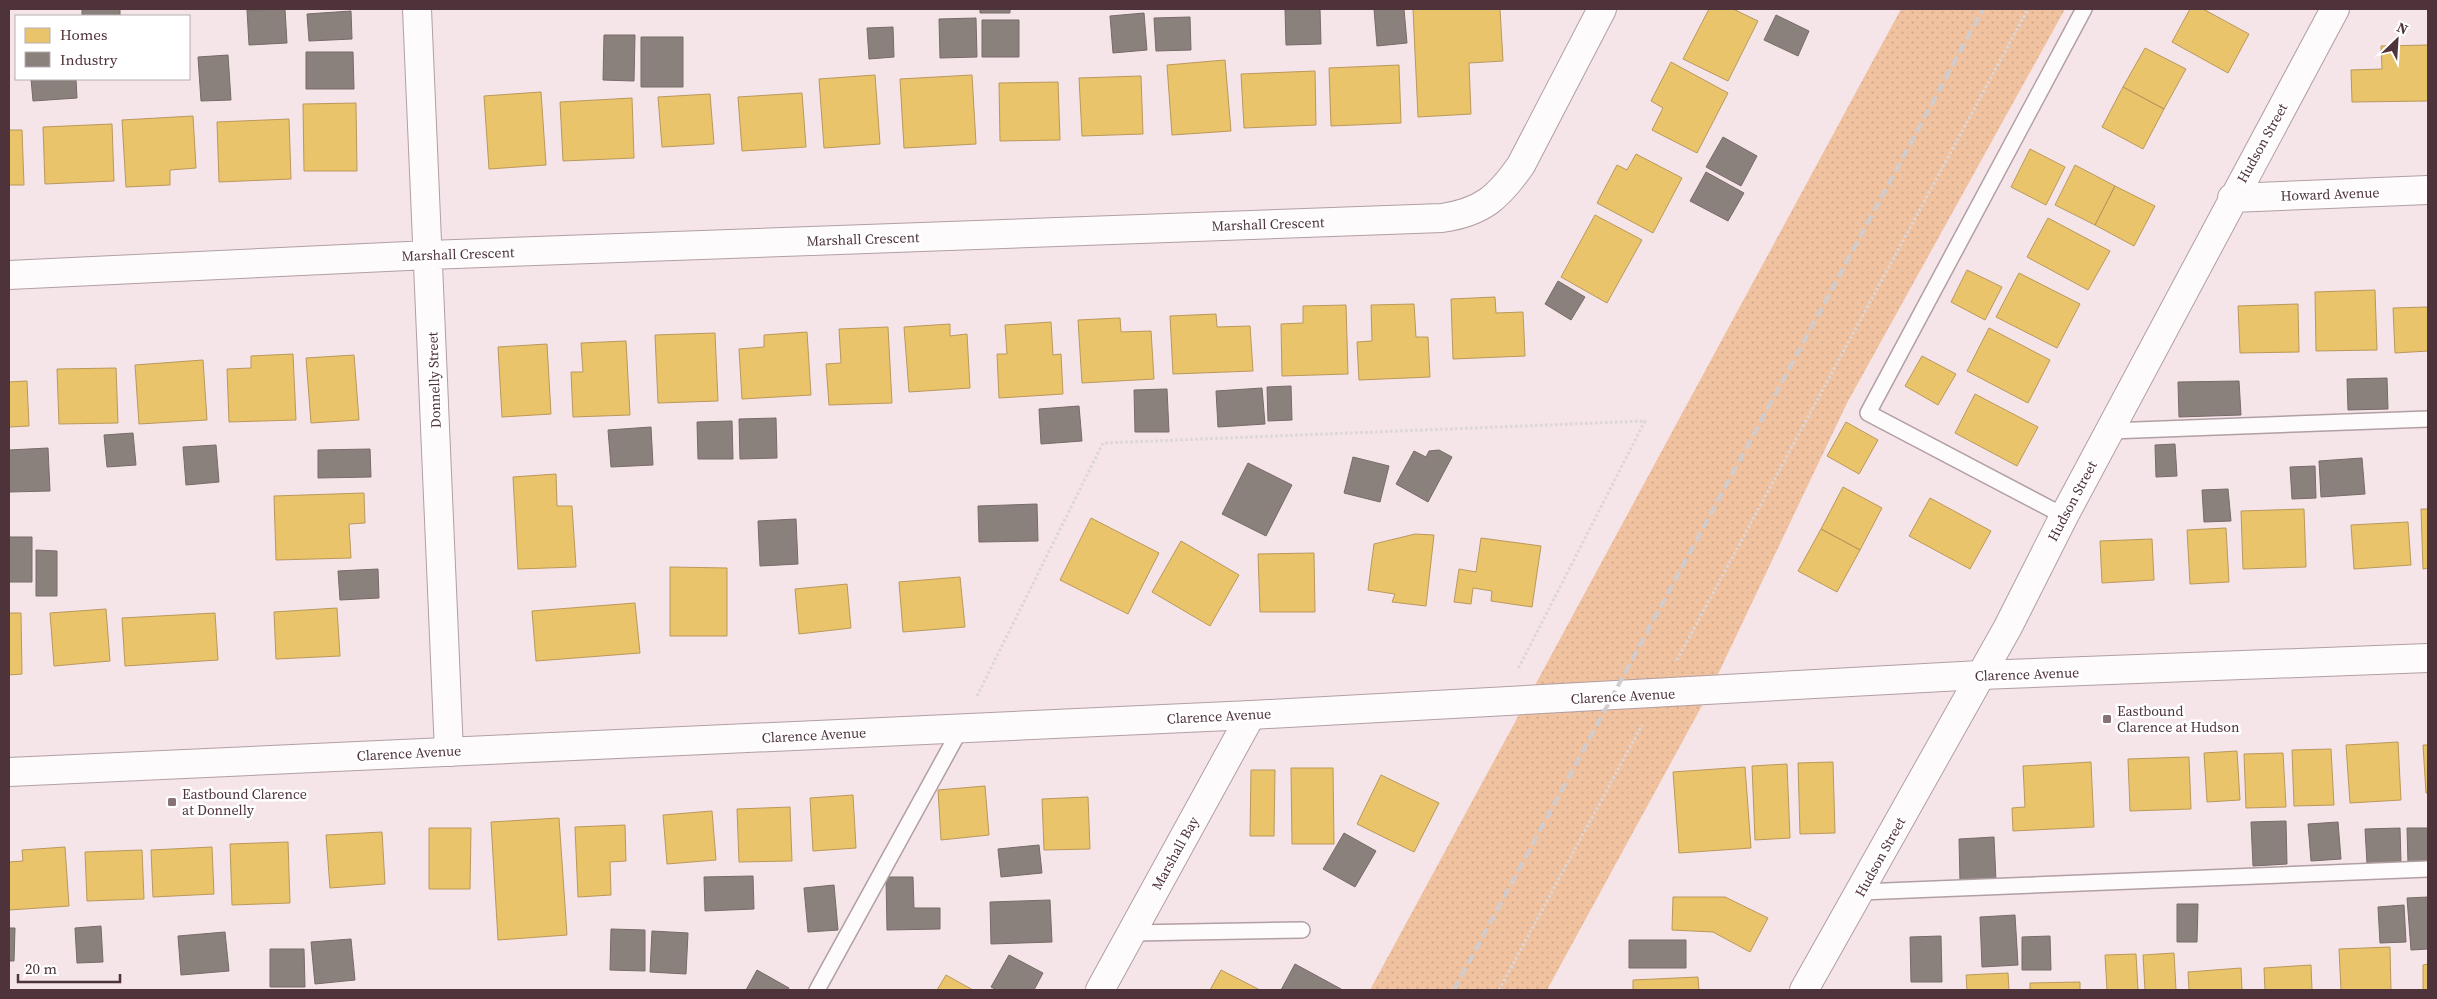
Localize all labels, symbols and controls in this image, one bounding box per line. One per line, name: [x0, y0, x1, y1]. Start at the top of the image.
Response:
legend: [15, 15, 190, 80]
north arrow: [2372, 15, 2422, 65]
text: N: [2394, 17, 2411, 39]
text: Homes: [60, 24, 107, 45]
text: Industry: [60, 49, 118, 70]
street label: Hudson Street: [2232, 99, 2292, 187]
street label: Howard Avenue: [2280, 182, 2380, 206]
street label: Marshall Crescent: [1211, 212, 1325, 236]
street label: Marshall Crescent: [806, 227, 920, 251]
street label: Marshall Crescent: [401, 242, 515, 266]
street label: Donnelly Street: [422, 331, 446, 429]
street label: Hudson Street: [2042, 457, 2102, 545]
street label: Clarence Avenue: [1974, 662, 2080, 686]
street label: Clarence Avenue: [1570, 683, 1676, 709]
place label: Eastbound Clarence at Hudson: [2117, 701, 2240, 737]
street label: Clarence Avenue: [1166, 703, 1272, 729]
marker: Eastbound Clarence at Hudson: [2101, 713, 2113, 725]
street label: Clarence Avenue: [761, 722, 867, 748]
street label: Clarence Avenue: [356, 740, 462, 766]
place label: Eastbound Clarence at Donnelly: [182, 784, 307, 820]
marker: Eastbound Clarence at Donnelly: [166, 796, 178, 808]
street label: Marshall Bay: [1147, 812, 1204, 893]
street label: Hudson Street: [1850, 813, 1910, 901]
scale bar: [18, 952, 120, 984]
text: 20 m: [25, 958, 57, 979]

